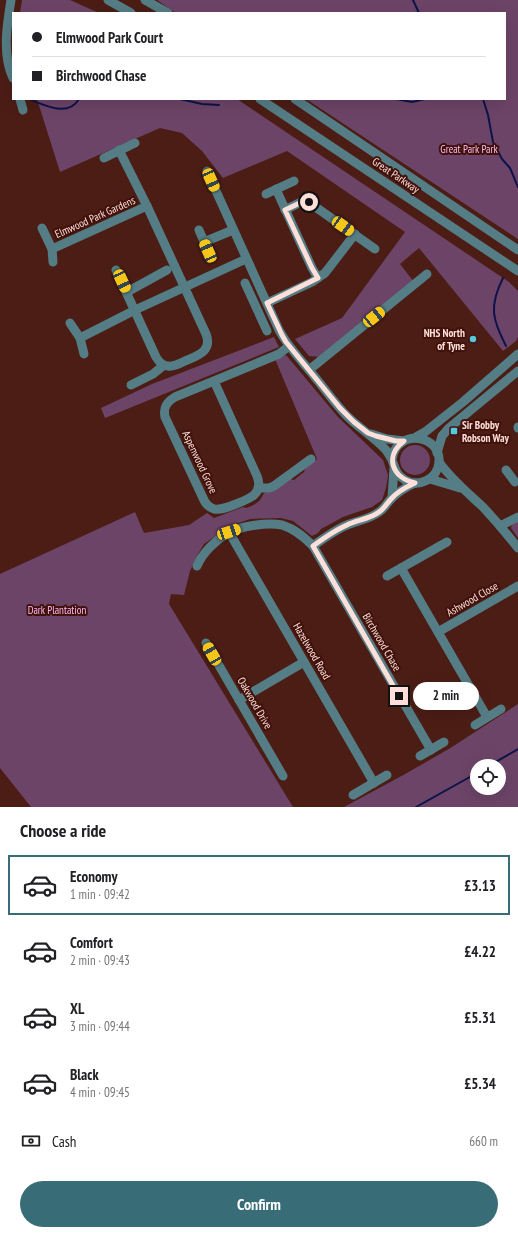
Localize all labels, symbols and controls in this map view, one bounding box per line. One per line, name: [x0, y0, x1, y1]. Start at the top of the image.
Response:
text: Elmwood Park Court: [56, 28, 163, 47]
text: Birchwood Chase: [56, 66, 146, 85]
park label: Great Park Park: [440, 142, 498, 156]
street label: Great Parkway: [370, 154, 423, 196]
car: [201, 167, 221, 193]
street label: Elmwood Park Gardens: [53, 193, 138, 241]
route start: [300, 193, 318, 211]
car: [330, 214, 356, 238]
car: [198, 238, 218, 264]
car: [111, 268, 133, 294]
car: [361, 305, 387, 329]
place label: NHS North of Tyne: [424, 326, 465, 353]
marker: NHS North of Tyne: [468, 334, 478, 344]
place label: Sir Bobby Robson Way: [462, 418, 510, 445]
marker: Sir Bobby Robson Way: [449, 426, 459, 436]
street label: Aspenwood Grove: [179, 428, 221, 496]
car: [216, 523, 242, 541]
street label: Ashwood Close: [444, 578, 501, 619]
park label: Dark Plantation: [28, 603, 87, 617]
street label: Birchwood Chase: [360, 610, 405, 674]
street label: Hazelwood Road: [290, 620, 334, 682]
car: [201, 641, 223, 667]
street label: Oakwood Drive: [235, 675, 276, 732]
callout: 2 min: [413, 682, 479, 710]
route end: [390, 687, 408, 705]
text: 2 min: [433, 687, 459, 704]
map controls: [470, 759, 506, 795]
button: locate: [470, 759, 506, 795]
text: Choose a ride: [20, 819, 106, 842]
icon: car: [22, 867, 58, 903]
text: Economy: [70, 867, 118, 886]
text: £3.13: [464, 876, 496, 895]
text: 1 min · 09:42: [70, 886, 130, 903]
icon: car: [22, 933, 58, 969]
text: Comfort: [70, 933, 113, 952]
text: £4.22: [464, 942, 496, 961]
text: 2 min · 09:43: [70, 952, 130, 969]
icon: car: [22, 999, 58, 1035]
text: XL: [70, 999, 84, 1018]
text: £5.31: [464, 1008, 496, 1027]
text: 3 min · 09:44: [70, 1018, 130, 1035]
icon: car: [22, 1065, 58, 1101]
text: Black: [70, 1065, 99, 1084]
text: £5.34: [464, 1074, 496, 1093]
text: 4 min · 09:45: [70, 1084, 130, 1101]
icon: cash: [20, 1130, 42, 1152]
text: Cash: [52, 1132, 76, 1151]
text: 660 m: [469, 1133, 498, 1150]
button: Confirm: [20, 1181, 498, 1227]

